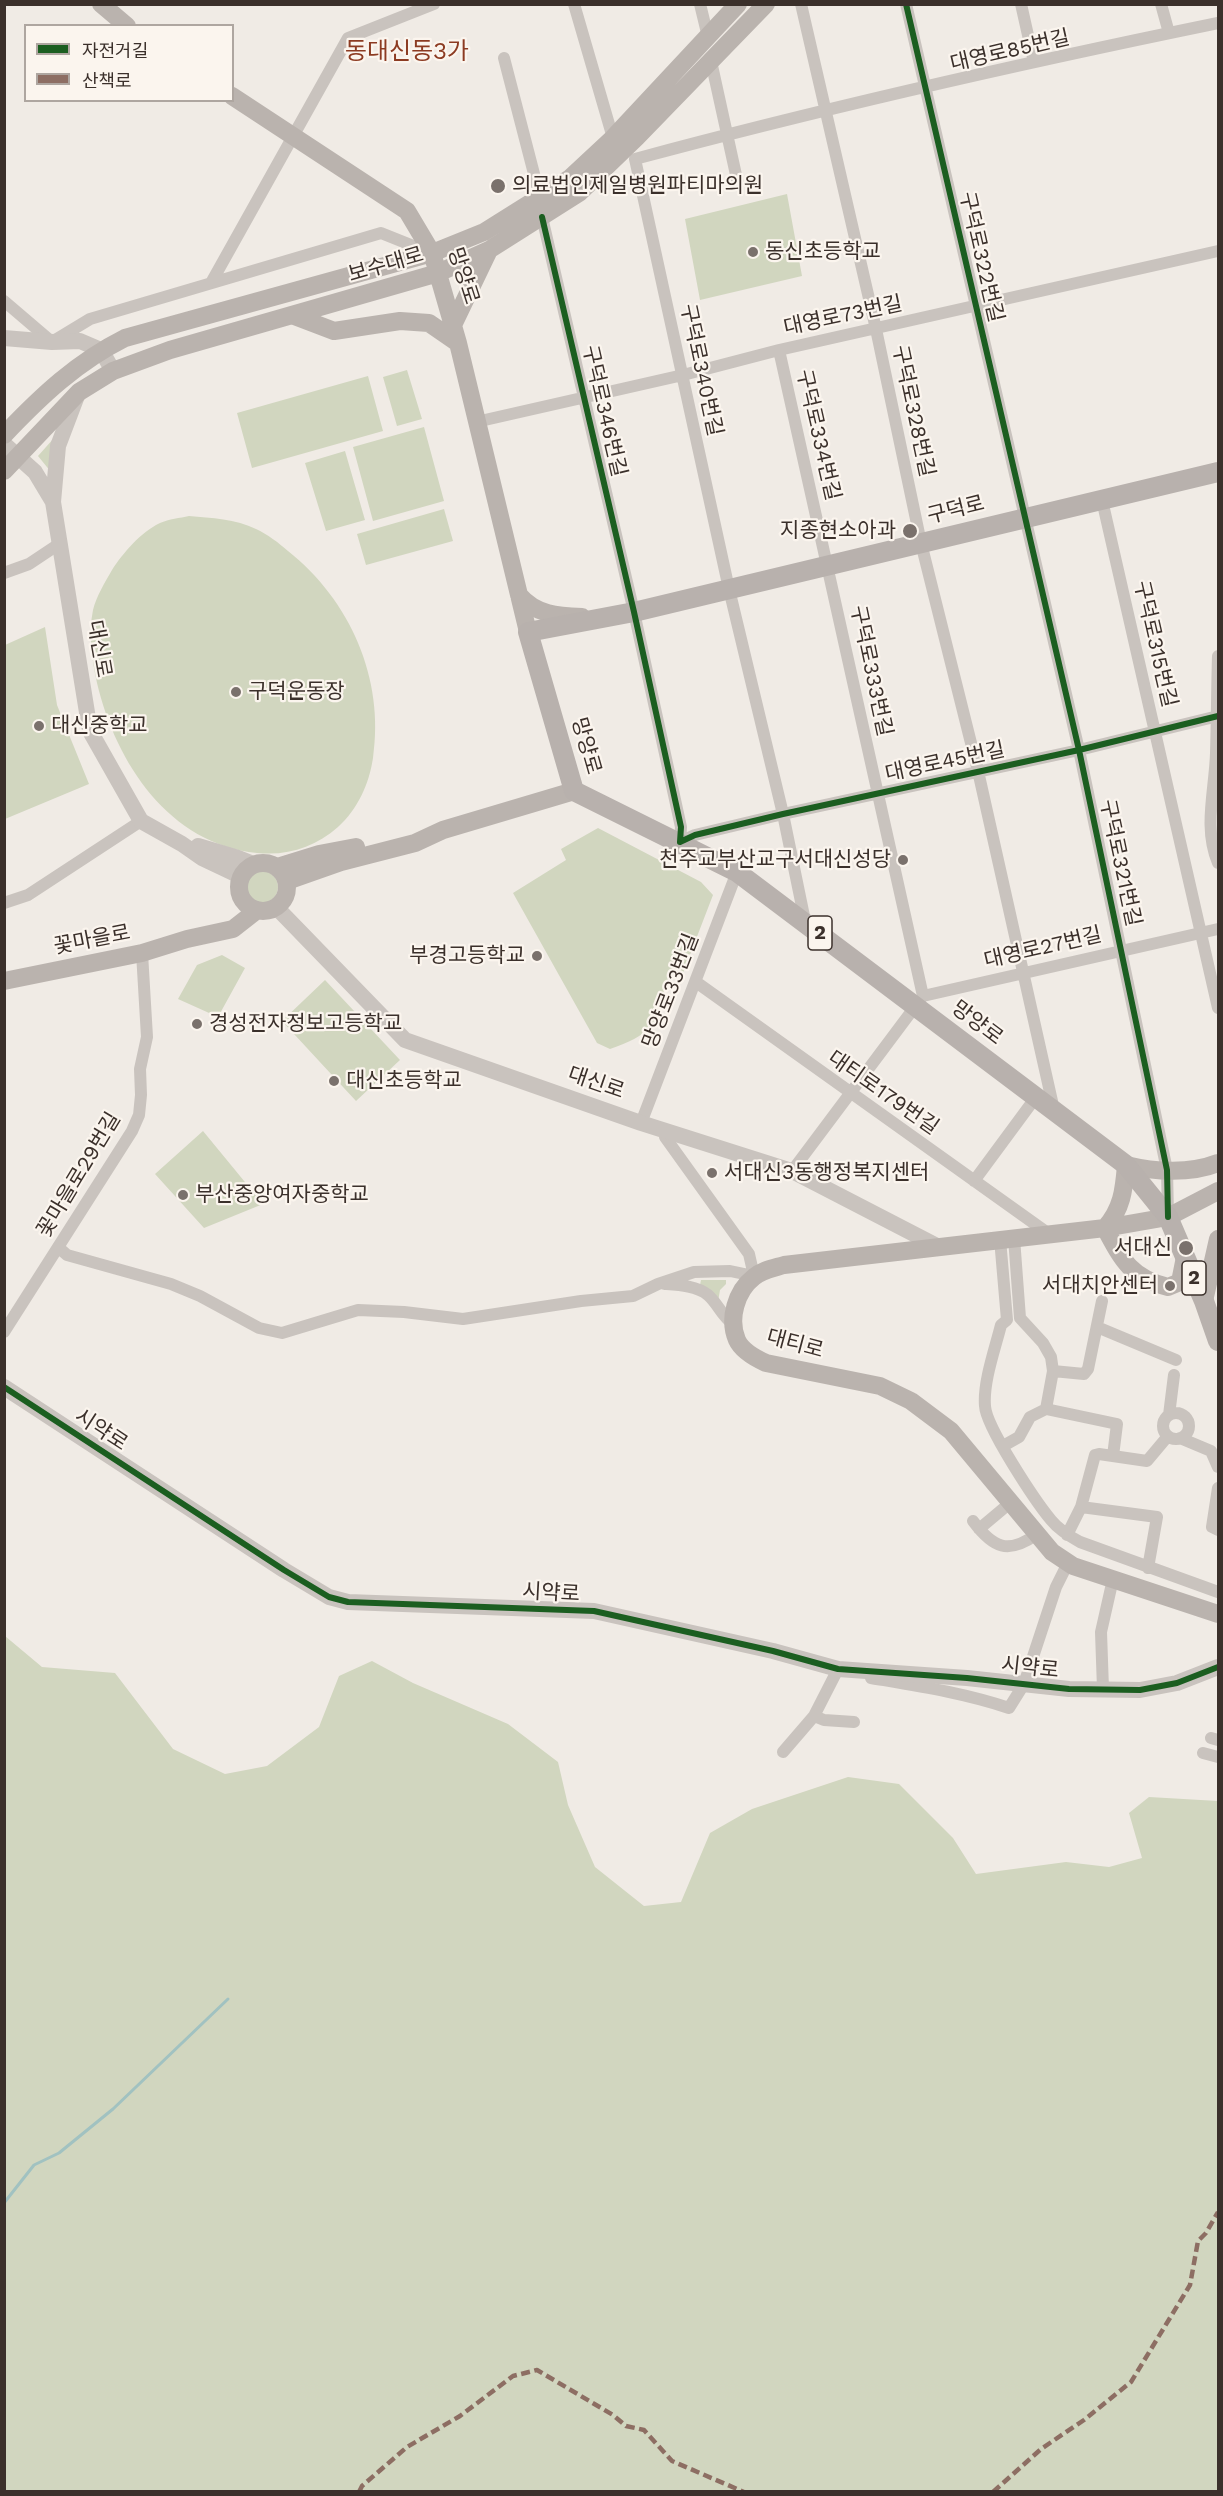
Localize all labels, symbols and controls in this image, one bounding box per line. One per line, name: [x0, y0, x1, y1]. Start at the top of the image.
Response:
legend: [24, 24, 234, 102]
street label: 대영로85번길: [948, 25, 1072, 77]
district label: 동대신동3가: [345, 38, 469, 66]
text: 자전거길: [82, 40, 148, 61]
text: 산책로: [82, 70, 132, 91]
place label: 의료법인제일병원파티마의원: [512, 173, 763, 199]
marker: 의료법인제일병원파티마의원: [489, 177, 507, 195]
street label: 구덕로322번길: [954, 189, 1008, 325]
place label: 동신초등학교: [765, 239, 881, 265]
street label: 보수대로: [345, 242, 427, 288]
street label: 망양로: [442, 245, 484, 307]
marker: 동신초등학교: [746, 245, 760, 259]
street label: 대영로73번길: [781, 291, 905, 341]
street label: 구덕로340번길: [675, 301, 727, 439]
street label: 구덕로346번길: [577, 343, 631, 479]
street label: 구덕로328번길: [887, 343, 939, 479]
street label: 구덕로334번길: [791, 367, 845, 503]
street label: 구덕로: [925, 491, 987, 529]
place label: 지종현소아과: [780, 518, 896, 544]
marker: 지종현소아과: [901, 522, 919, 540]
street label: 구덕로315번길: [1128, 578, 1182, 710]
street label: 구덕로333번길: [845, 603, 897, 739]
street label: 대신로: [82, 618, 116, 680]
place label: 구덕운동장: [248, 679, 345, 705]
marker: 구덕운동장: [229, 685, 243, 699]
place label: 대신중학교: [51, 713, 148, 739]
street label: 망양로: [566, 715, 606, 777]
marker: 대신중학교: [32, 719, 46, 733]
street label: 대영로45번길: [883, 737, 1007, 787]
street label: 구덕로321번길: [1094, 797, 1146, 929]
place label: 천주교부산교구서대신성당: [659, 847, 891, 873]
marker: 천주교부산교구서대신성당: [896, 853, 910, 867]
road number: 2: [808, 916, 832, 950]
street label: 꽃마을로: [52, 920, 132, 960]
street label: 대영로27번길: [982, 922, 1104, 974]
street label: 망양로33번길: [638, 930, 704, 1052]
place label: 부경고등학교: [409, 943, 525, 969]
marker: 부경고등학교: [530, 949, 544, 963]
street label: 망양로: [946, 995, 1008, 1051]
place label: 경성전자정보고등학교: [209, 1011, 402, 1037]
marker: 경성전자정보고등학교: [190, 1017, 204, 1031]
street label: 대티로179번길: [823, 1046, 943, 1140]
street label: 대신로: [564, 1062, 628, 1104]
place label: 대신초등학교: [346, 1068, 462, 1094]
marker: 대신초등학교: [327, 1074, 341, 1088]
street label: 꽃마을로29번길: [32, 1108, 126, 1242]
place label: 서대신3동행정복지센터: [724, 1160, 929, 1186]
marker: 서대신3동행정복지센터: [705, 1166, 719, 1180]
place label: 부산중앙여자중학교: [195, 1182, 369, 1208]
marker: 부산중앙여자중학교: [176, 1188, 190, 1202]
place label: 서대신: [1114, 1235, 1172, 1261]
marker: 서대신: [1177, 1239, 1195, 1257]
road number: 2: [1182, 1261, 1206, 1295]
place label: 서대치안센터: [1042, 1273, 1158, 1299]
marker: 서대치안센터: [1163, 1279, 1177, 1293]
street label: 대티로: [764, 1324, 826, 1364]
street label: 시약로: [70, 1404, 132, 1456]
street label: 시약로: [521, 1579, 581, 1607]
street label: 시약로: [1000, 1652, 1060, 1684]

